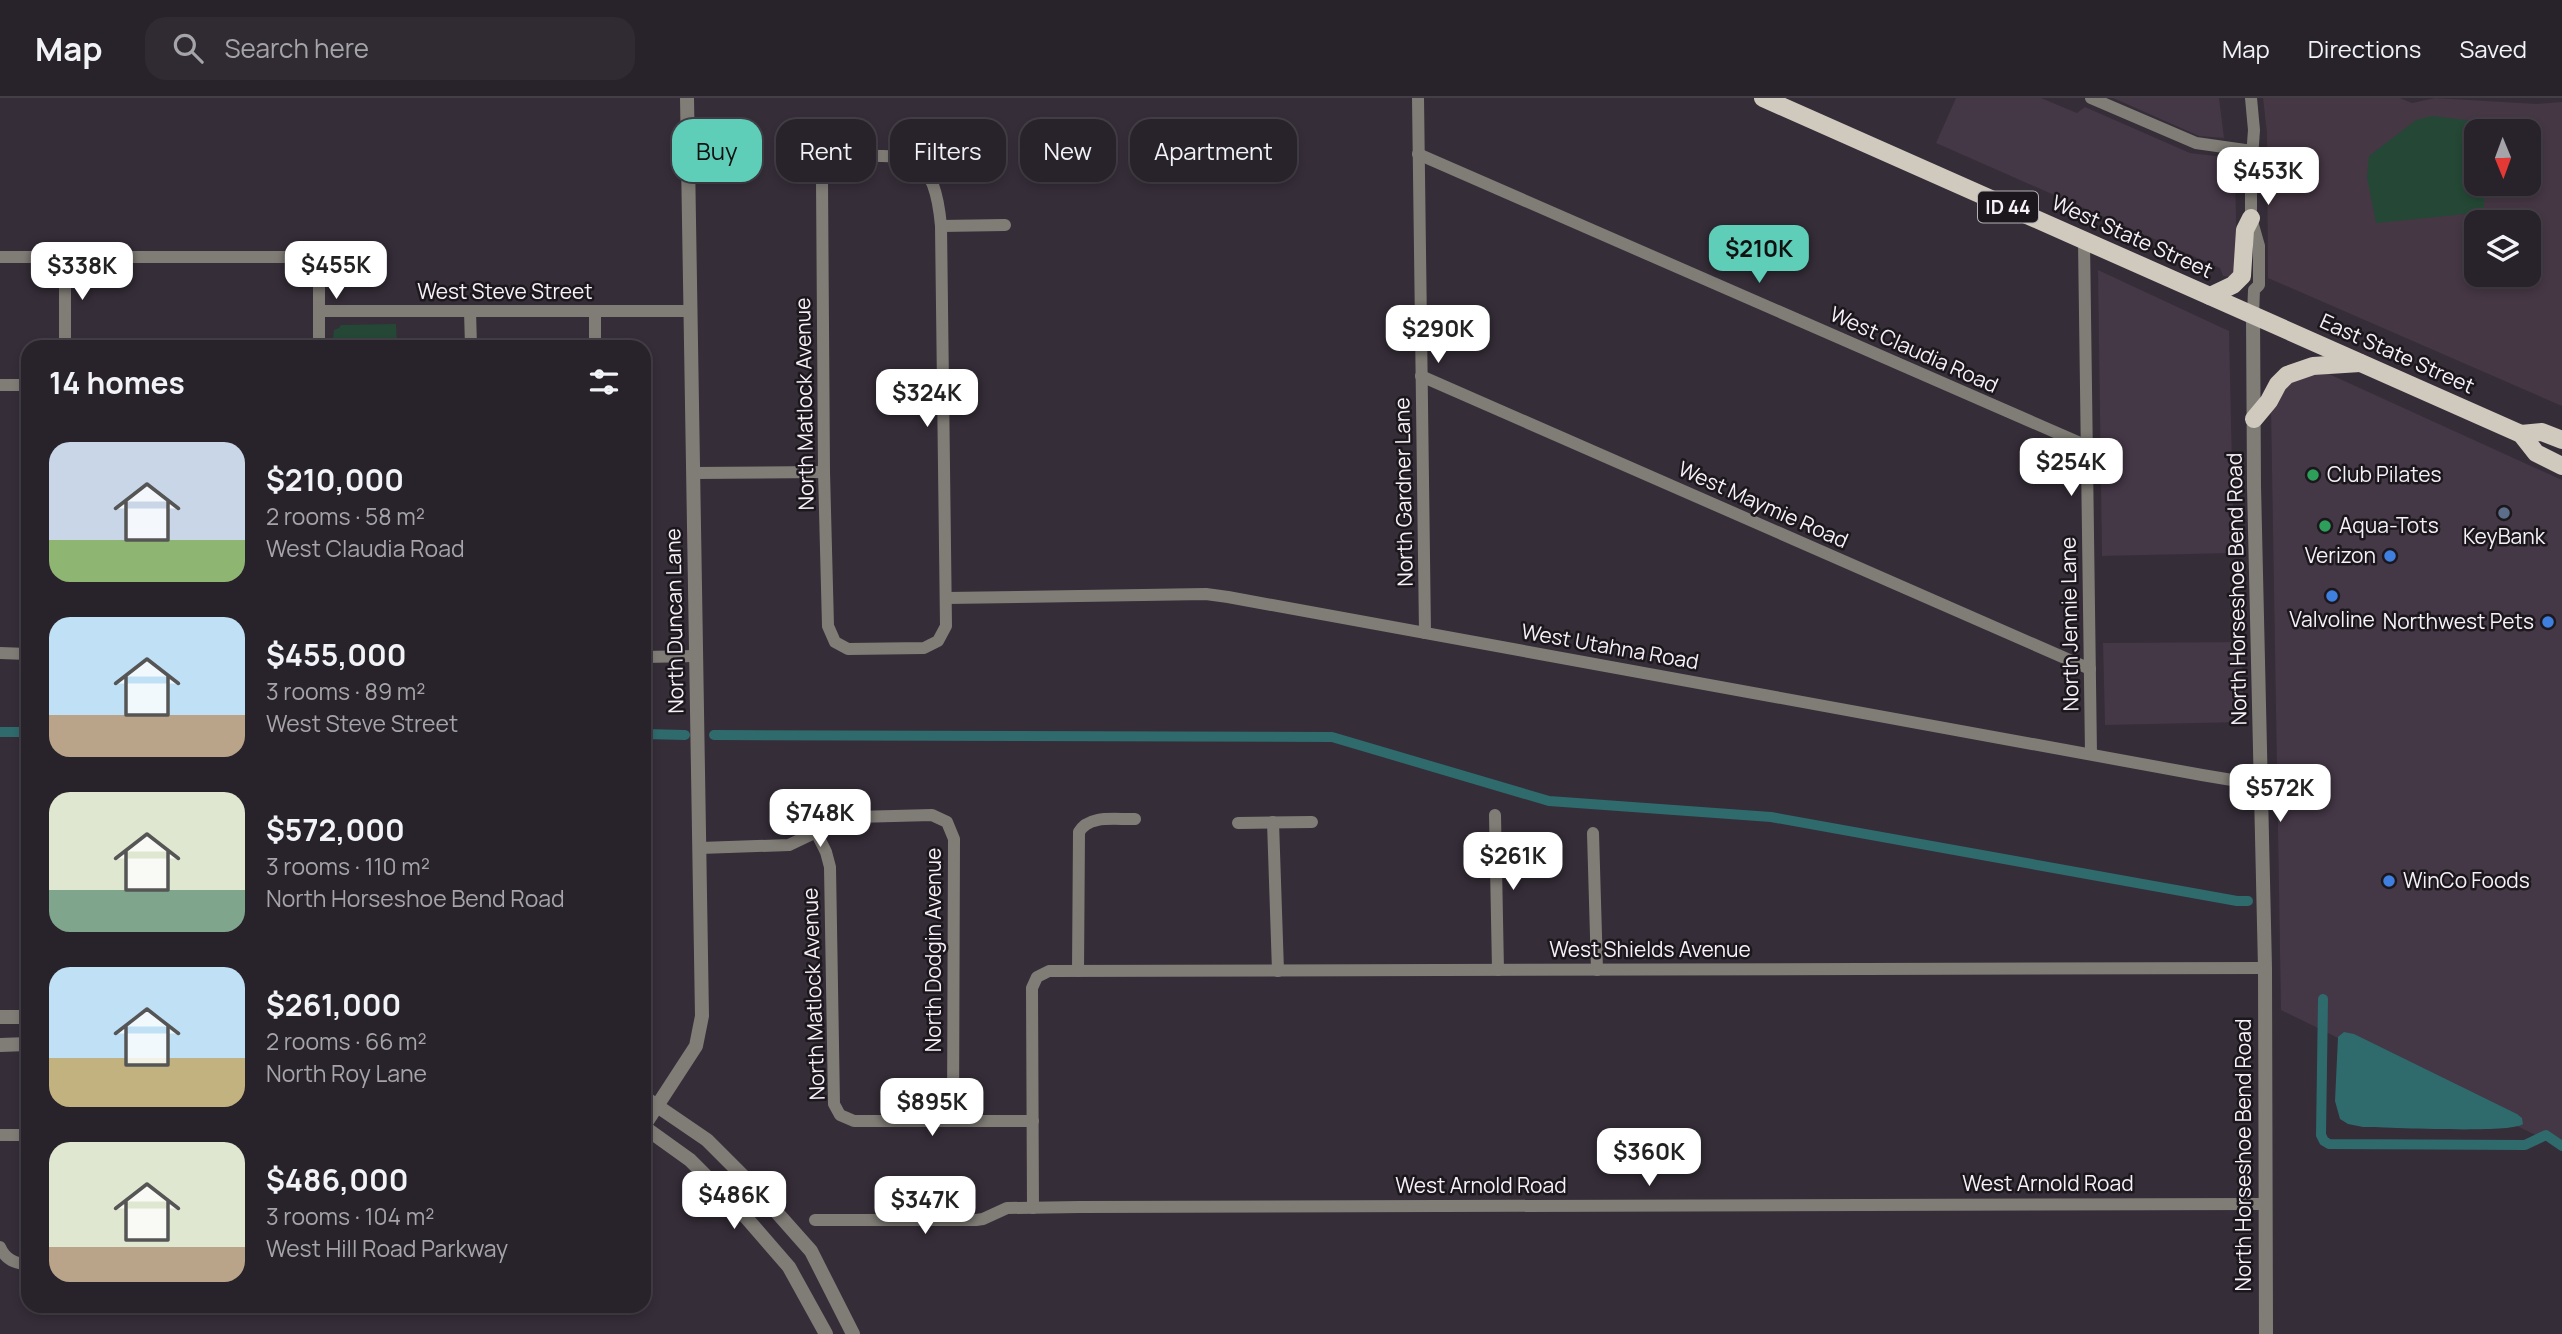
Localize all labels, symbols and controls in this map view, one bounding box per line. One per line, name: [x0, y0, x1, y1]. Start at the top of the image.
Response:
search box: [145, 17, 635, 80]
text: Map: [35, 26, 103, 71]
icon: search: [169, 29, 207, 67]
text: Search here: [225, 30, 369, 66]
text: Map: [2222, 32, 2270, 65]
text: Directions: [2308, 32, 2421, 65]
text: Saved: [2459, 32, 2527, 65]
chip: Buy: [672, 119, 762, 182]
chip: Rent: [776, 119, 876, 182]
chip: Filters: [890, 119, 1006, 182]
chip: New: [1020, 119, 1116, 182]
chip: Apartment: [1130, 119, 1297, 182]
north arrow: [2464, 119, 2541, 196]
map controls: [2464, 119, 2541, 287]
pin: $453K: [2219, 148, 2317, 207]
text: $453K: [2233, 154, 2303, 186]
street label: West State Street: [2047, 188, 2217, 284]
road number: ID 44: [1978, 192, 2038, 222]
button: layers: [2464, 210, 2541, 287]
pin: $210K: [1710, 226, 1808, 285]
text: $210K: [1725, 232, 1793, 264]
pin: $338K: [33, 242, 131, 302]
pin: $455K: [287, 242, 385, 301]
text: $455K: [301, 248, 371, 280]
text: $338K: [47, 249, 117, 281]
street label: West Steve Street: [417, 277, 593, 305]
street label: North Matlock Avenue: [788, 297, 820, 511]
street label: West Claudia Road: [1826, 299, 2003, 399]
pin: $290K: [1389, 306, 1487, 365]
street label: East State Street: [2316, 306, 2479, 400]
text: $290K: [1402, 312, 1474, 344]
text: 14 homes: [49, 362, 185, 403]
icon: filters: [585, 363, 623, 401]
pin: $324K: [878, 370, 976, 429]
text: $324K: [892, 376, 962, 408]
street label: North Gardner Lane: [1387, 397, 1419, 587]
pin: $254K: [2022, 438, 2120, 498]
text: $254K: [2036, 445, 2106, 477]
street label: North Horseshoe Bend Road: [2220, 452, 2252, 726]
street label: West Maymie Road: [1674, 454, 1853, 554]
text: $210,000: [266, 459, 404, 500]
place label: Club Pilates: [2327, 460, 2441, 488]
marker: Club Pilates: [2305, 467, 2321, 483]
icon: home: [105, 470, 189, 554]
text: 2 rooms · 58 m²: [266, 500, 425, 532]
marker: KeyBank: [2496, 505, 2512, 521]
place label: Aqua-Tots: [2339, 511, 2439, 539]
marker: Aqua-Tots: [2317, 518, 2333, 534]
place label: KeyBank: [2463, 522, 2546, 550]
street label: North Duncan Lane: [658, 528, 690, 714]
text: West Claudia Road: [266, 532, 465, 564]
street label: North Jennie Lane: [2053, 537, 2085, 712]
place label: Verizon: [2305, 541, 2376, 569]
marker: Verizon: [2382, 548, 2398, 564]
marker: Valvoline: [2324, 588, 2340, 604]
place label: Valvoline: [2289, 605, 2375, 633]
place label: Northwest Pets: [2383, 607, 2534, 635]
marker: Northwest Pets: [2540, 614, 2556, 630]
street label: West Utahna Road: [1519, 617, 1701, 675]
text: $455,000: [266, 634, 407, 675]
icon: home: [105, 645, 189, 729]
text: 3 rooms · 89 m²: [266, 675, 426, 707]
text: West Steve Street: [266, 707, 458, 739]
pin: $572K: [2231, 764, 2329, 824]
text: $572K: [2246, 771, 2314, 803]
pin: $748K: [771, 790, 869, 849]
text: $748K: [786, 796, 854, 828]
text: $572,000: [266, 809, 405, 850]
icon: home: [105, 820, 189, 904]
pin: $261K: [1464, 832, 1562, 892]
text: $261K: [1479, 839, 1547, 871]
street label: North Dodgin Avenue: [919, 848, 947, 1052]
text: 3 rooms · 110 m²: [266, 850, 430, 882]
place label: WinCo Foods: [2403, 866, 2530, 894]
marker: WinCo Foods: [2381, 873, 2397, 889]
text: North Horseshoe Bend Road: [266, 882, 565, 914]
street label: North Matlock Avenue: [795, 887, 831, 1101]
street label: West Shields Avenue: [1549, 935, 1751, 963]
text: $261,000: [266, 984, 401, 1025]
icon: home: [105, 995, 189, 1079]
street label: North Horseshoe Bend Road: [2229, 1019, 2257, 1291]
text: 2 rooms · 66 m²: [266, 1025, 427, 1057]
text: North Roy Lane: [266, 1057, 427, 1089]
pin: $895K: [883, 1079, 981, 1138]
text: $895K: [896, 1085, 968, 1117]
pin: $360K: [1600, 1128, 1698, 1188]
text: $360K: [1613, 1135, 1685, 1167]
text: $486,000: [266, 1159, 408, 1200]
street label: West Arnold Road: [1962, 1169, 2134, 1197]
icon: home: [105, 1170, 189, 1254]
street label: West Arnold Road: [1395, 1171, 1567, 1199]
pin: $486K: [685, 1172, 783, 1231]
pin: $347K: [876, 1176, 974, 1236]
text: $486K: [698, 1178, 770, 1210]
text: $347K: [891, 1183, 959, 1215]
text: 3 rooms · 104 m²: [266, 1200, 434, 1232]
text: West Hill Road Parkway: [266, 1232, 508, 1264]

